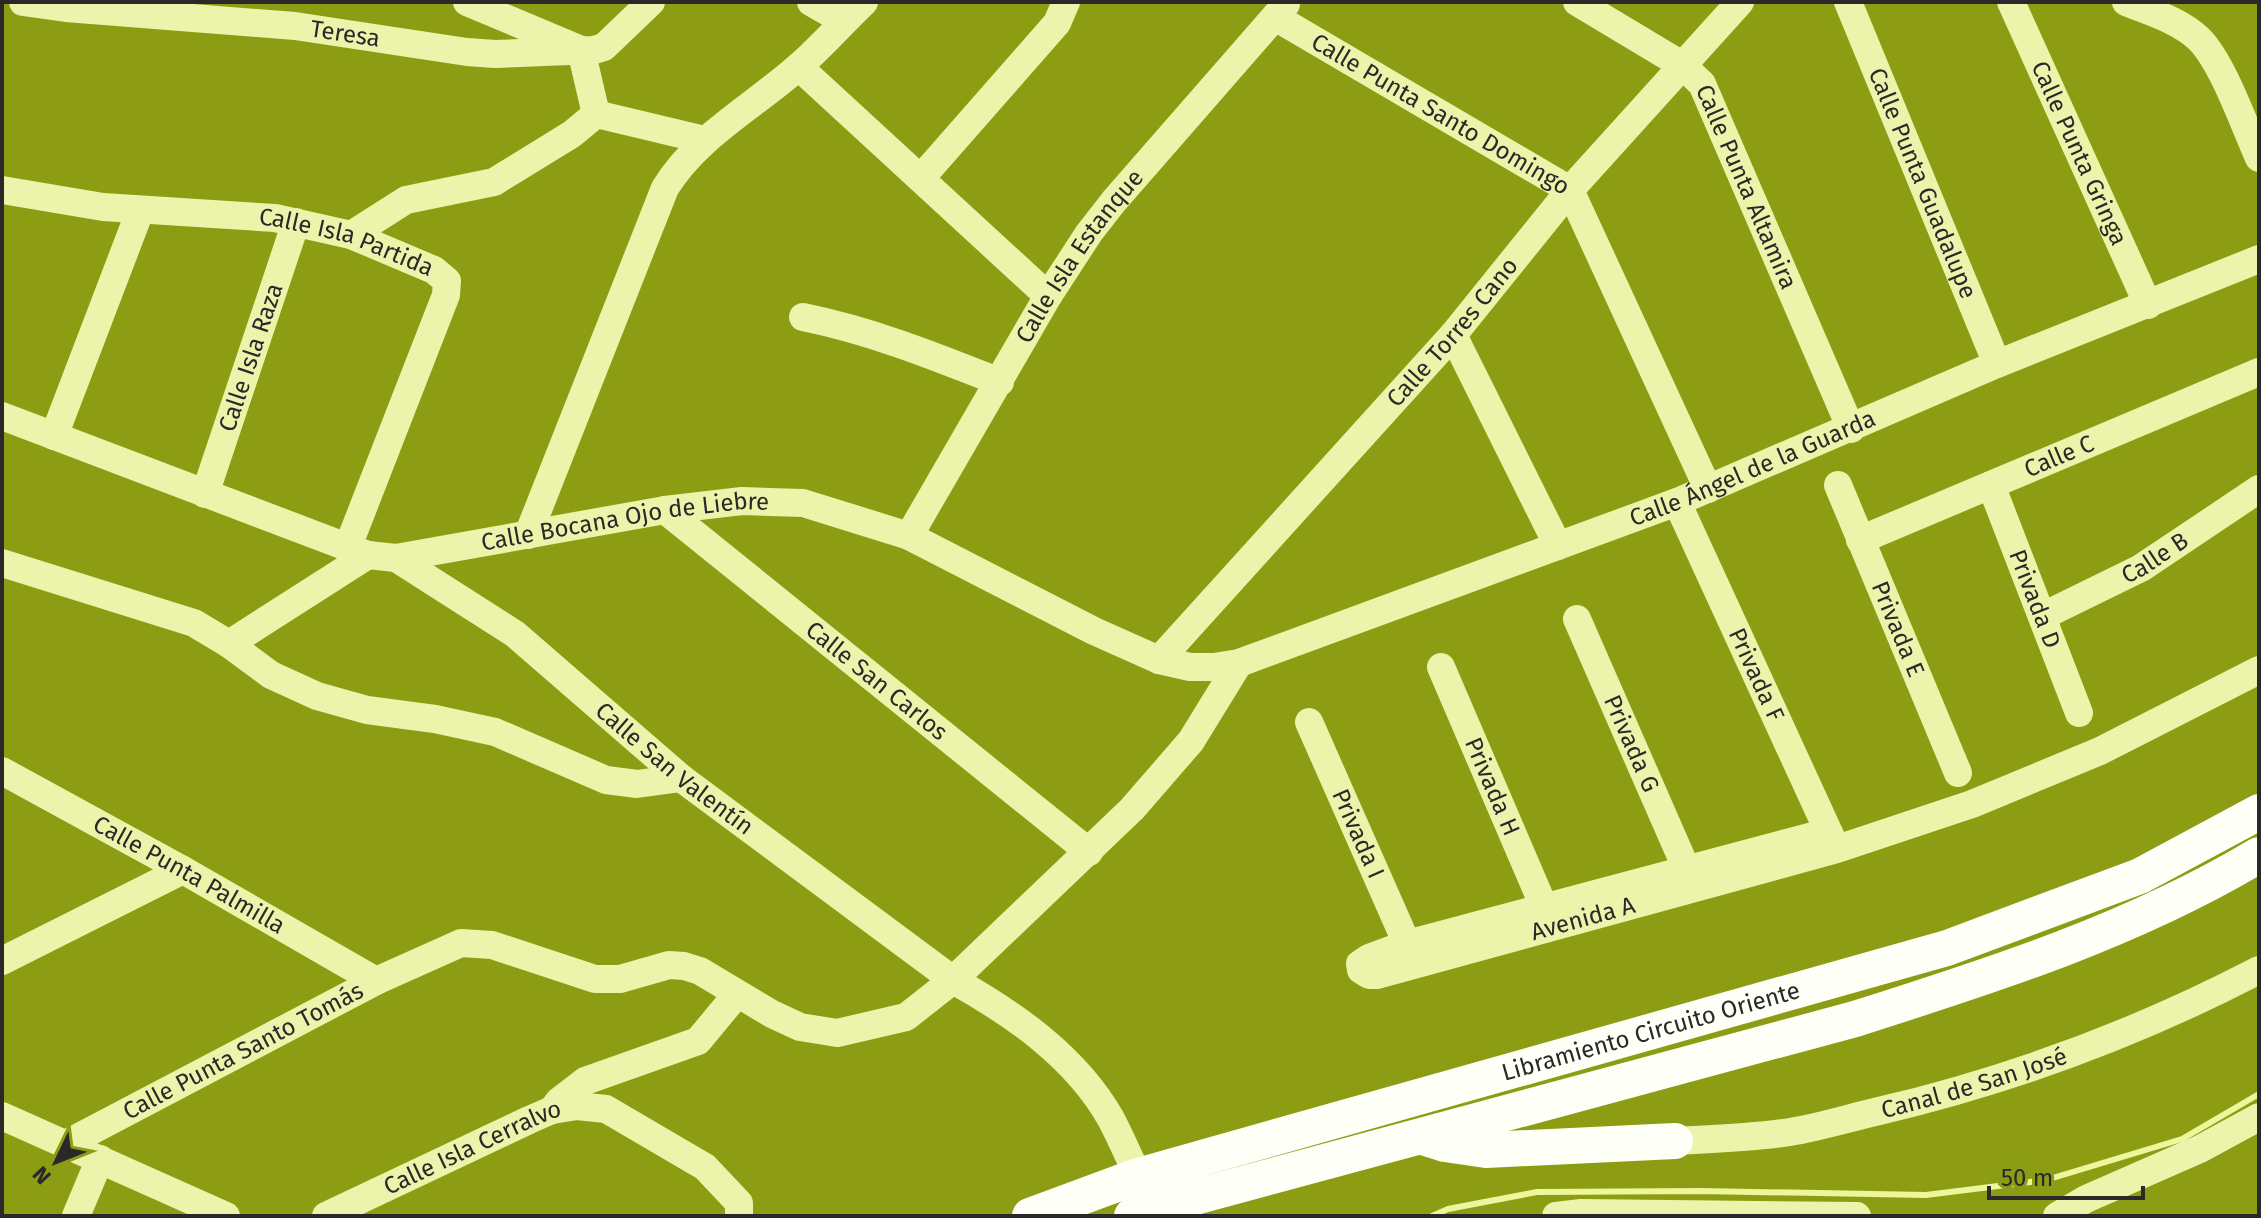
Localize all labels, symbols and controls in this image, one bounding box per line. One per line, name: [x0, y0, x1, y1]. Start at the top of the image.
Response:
street label: Teresa: [309, 15, 382, 53]
street label: Calle Punta Santo Domingo: [1306, 27, 1575, 201]
street label: Calle Punta Gringa: [2026, 57, 2133, 250]
street label: Calle Punta Guadalupe: [1863, 64, 1982, 303]
street label: Calle Punta Altamira: [1690, 80, 1803, 293]
street label: Calle Isla Estanque: [1010, 164, 1149, 348]
street label: Calle Isla Partida: [258, 203, 438, 282]
street label: Calle Torres Cano: [1381, 252, 1524, 413]
street label: Calle Isla Raza: [213, 280, 289, 435]
street label: Calle Ángel de la Guarda: [1626, 404, 1880, 532]
street label: Calle C: [2020, 429, 2098, 483]
street label: Calle Bocana Ojo de Liebre: [479, 486, 770, 557]
street label: Calle B: [2117, 526, 2194, 589]
street label: Privada D: [2003, 546, 2067, 652]
street label: Privada E: [1866, 577, 1930, 681]
street label: Calle San Carlos: [800, 615, 953, 746]
street label: Privada F: [1723, 624, 1790, 726]
street label: Privada G: [1598, 691, 1665, 796]
street label: Calle San Valentín: [590, 696, 759, 841]
street label: Privada H: [1459, 733, 1526, 840]
street label: Privada I: [1326, 785, 1390, 883]
street label: Calle Punta Palmilla: [88, 810, 290, 940]
street label: Avenida A: [1528, 891, 1638, 946]
street label: Calle Punta Santo Tomás: [118, 976, 368, 1126]
street label: Libramiento Circuito Oriente: [1499, 976, 1803, 1087]
street label: Canal de San José: [1878, 1042, 2071, 1124]
street label: Calle Isla Cerralvo: [379, 1095, 563, 1201]
north arrow: [16, 1122, 96, 1202]
scale bar: [1989, 1150, 2143, 1200]
text: N: [27, 1161, 57, 1190]
text: 50 m: [2001, 1164, 2053, 1192]

